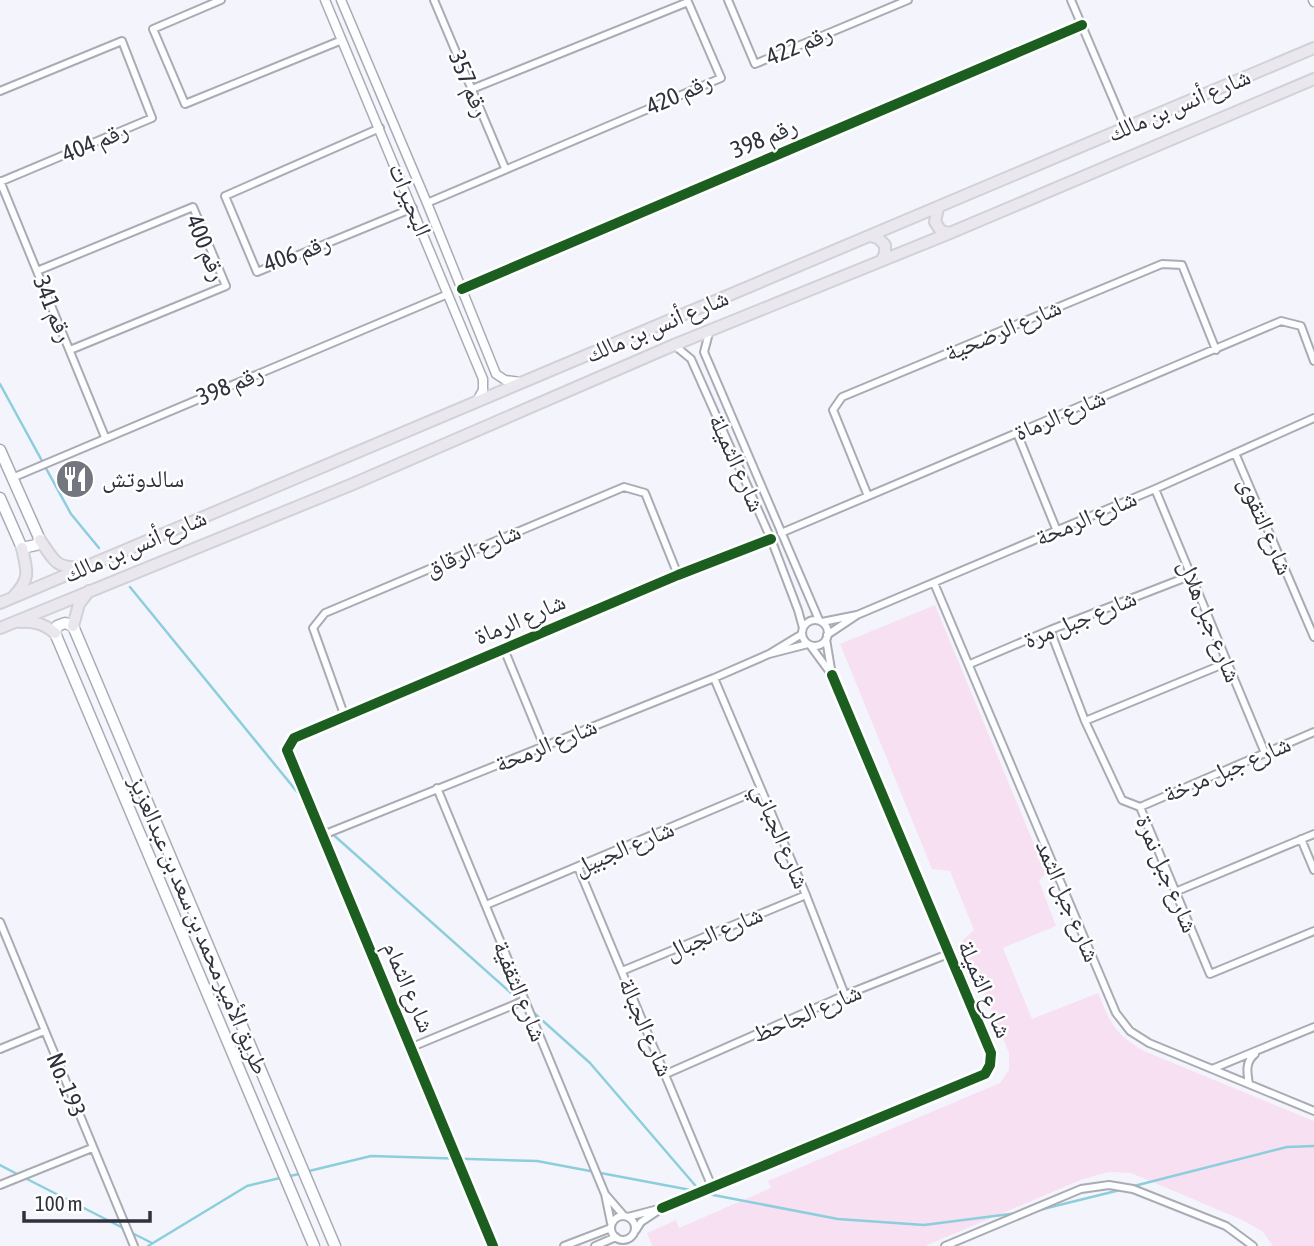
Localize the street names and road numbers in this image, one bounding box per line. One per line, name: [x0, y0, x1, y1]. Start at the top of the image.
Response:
street label: رقم 422: [762, 19, 837, 73]
street label: رقم 357: [441, 47, 495, 122]
street label: شارع أنس بن مالك: [1103, 62, 1255, 149]
street label: رقم 420: [642, 67, 717, 123]
street label: رقم 398: [727, 112, 802, 166]
street label: رقم 404: [58, 116, 133, 170]
street label: البحيرات: [383, 159, 437, 241]
street label: رقم 400: [178, 211, 232, 286]
street label: رقم 406: [260, 228, 335, 280]
street label: رقم 341: [25, 272, 79, 347]
street label: شارع أنس بن مالك: [581, 283, 733, 370]
street label: شارع الرضحية: [941, 293, 1066, 368]
street label: رقم 398: [193, 359, 268, 413]
street label: شارع الرماة: [1010, 383, 1110, 448]
street label: شارع الثميلة: [702, 410, 771, 516]
street label: شارع التقوى: [1232, 473, 1299, 580]
street label: شارع الرمحة: [1031, 484, 1141, 553]
street label: شارع أنس بن مالك: [59, 503, 211, 590]
street label: شارع الرقاق: [421, 517, 525, 584]
street label: شارع جبل هلال: [1172, 556, 1247, 687]
street label: شارع جبل مرة: [1020, 584, 1141, 655]
street label: شارع الرماة: [470, 587, 570, 652]
street label: شارع الرمحة: [491, 712, 601, 779]
street label: شارع جبل مرخة: [1159, 730, 1295, 809]
street label: طريق الأمير محمد بن سعد بن عبدالعزيز: [123, 771, 275, 1079]
street label: شارع الجباني: [742, 779, 816, 895]
street label: شارع جبل نمرة: [1129, 811, 1204, 937]
street label: شارع الجبيل: [570, 814, 678, 882]
street label: شارع جبل الثمد: [1029, 836, 1106, 966]
street label: شارع الجبال: [661, 900, 767, 967]
street label: شارع الثقفية: [486, 936, 553, 1046]
street label: شارع الثميلة: [951, 936, 1018, 1043]
street label: شارع الثمام: [376, 937, 441, 1037]
street label: شارع الجبالة: [612, 973, 679, 1081]
street label: شارع الجاحظ: [748, 978, 866, 1049]
street label: No. 193: [41, 1049, 92, 1121]

